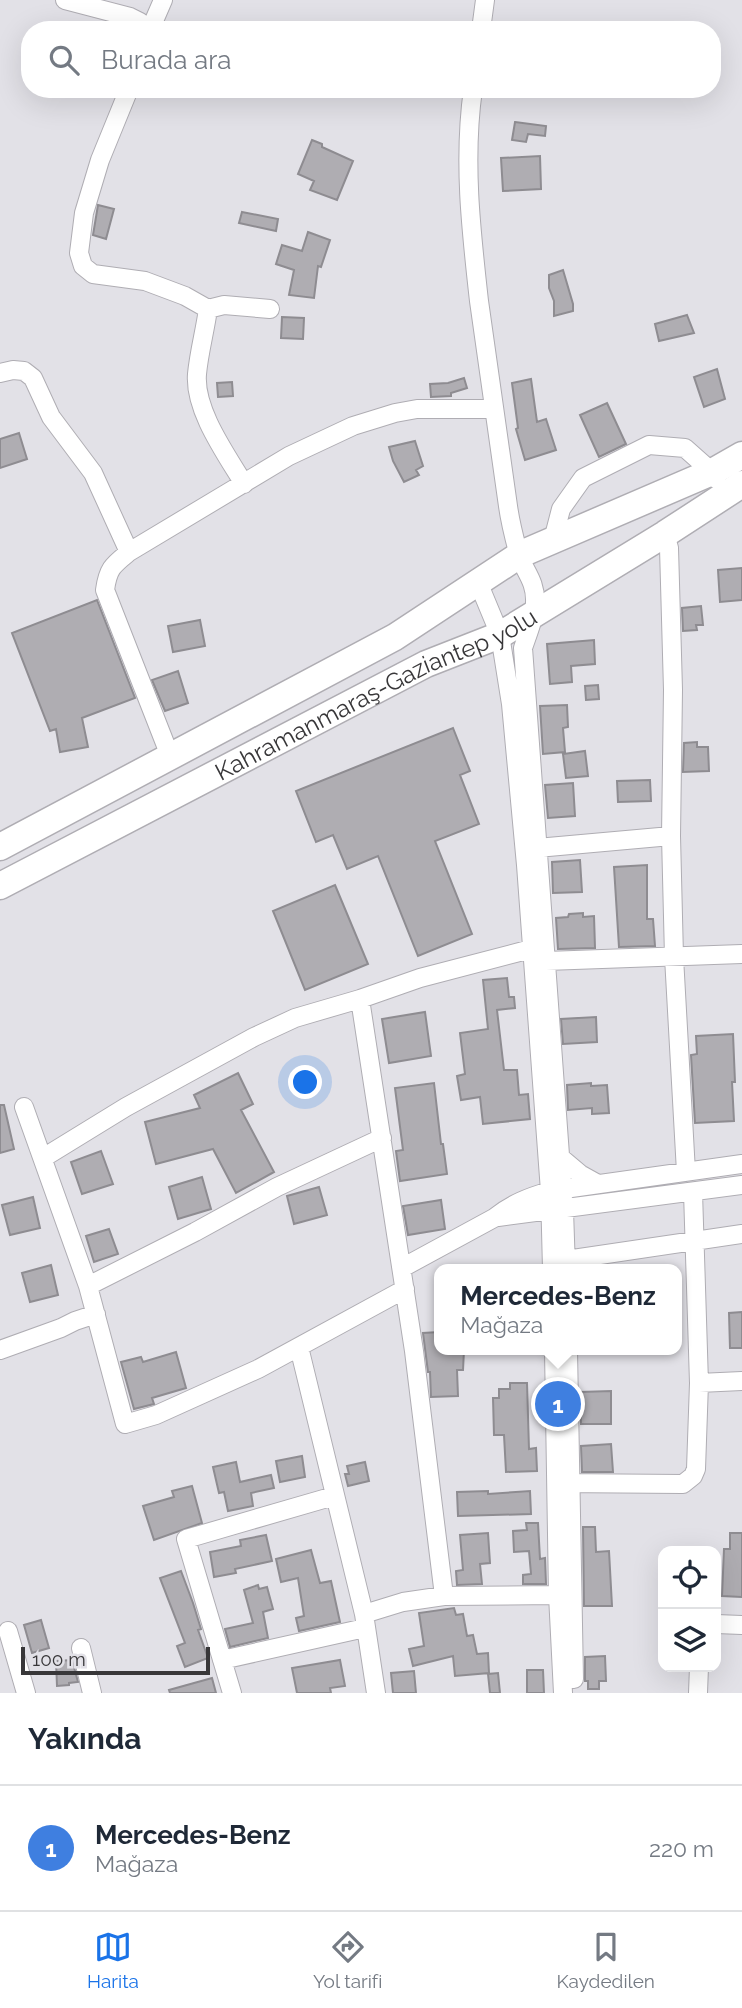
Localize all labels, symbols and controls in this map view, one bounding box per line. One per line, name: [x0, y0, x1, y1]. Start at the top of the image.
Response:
search box: [21, 21, 721, 98]
icon: search: [45, 41, 83, 79]
text: Burada ara: [101, 45, 231, 75]
street label: Kahramanmaraş-Gaziantep yolu: [210, 602, 542, 786]
your location: [288, 1065, 322, 1099]
popup: [434, 1264, 682, 1355]
text: Mercedes-Benz: [460, 1281, 656, 1311]
text: Mağaza: [460, 1311, 543, 1338]
pin: 1: [535, 1378, 581, 1430]
map controls: [658, 1546, 721, 1672]
button: locate: [658, 1546, 721, 1609]
button: layers: [658, 1609, 721, 1672]
scale bar: [21, 1644, 210, 1676]
text: 100 m: [32, 1648, 86, 1670]
text: Yakında: [28, 1721, 141, 1756]
text: Mercedes-Benz: [95, 1820, 291, 1850]
text: 1: [45, 1835, 57, 1862]
text: 220 m: [649, 1835, 714, 1862]
text: Mağaza: [95, 1850, 178, 1877]
tab: Harita: [87, 1928, 139, 1992]
tab: Yol tarifi: [313, 1928, 382, 1992]
tab: Kaydedilen: [556, 1928, 655, 1992]

